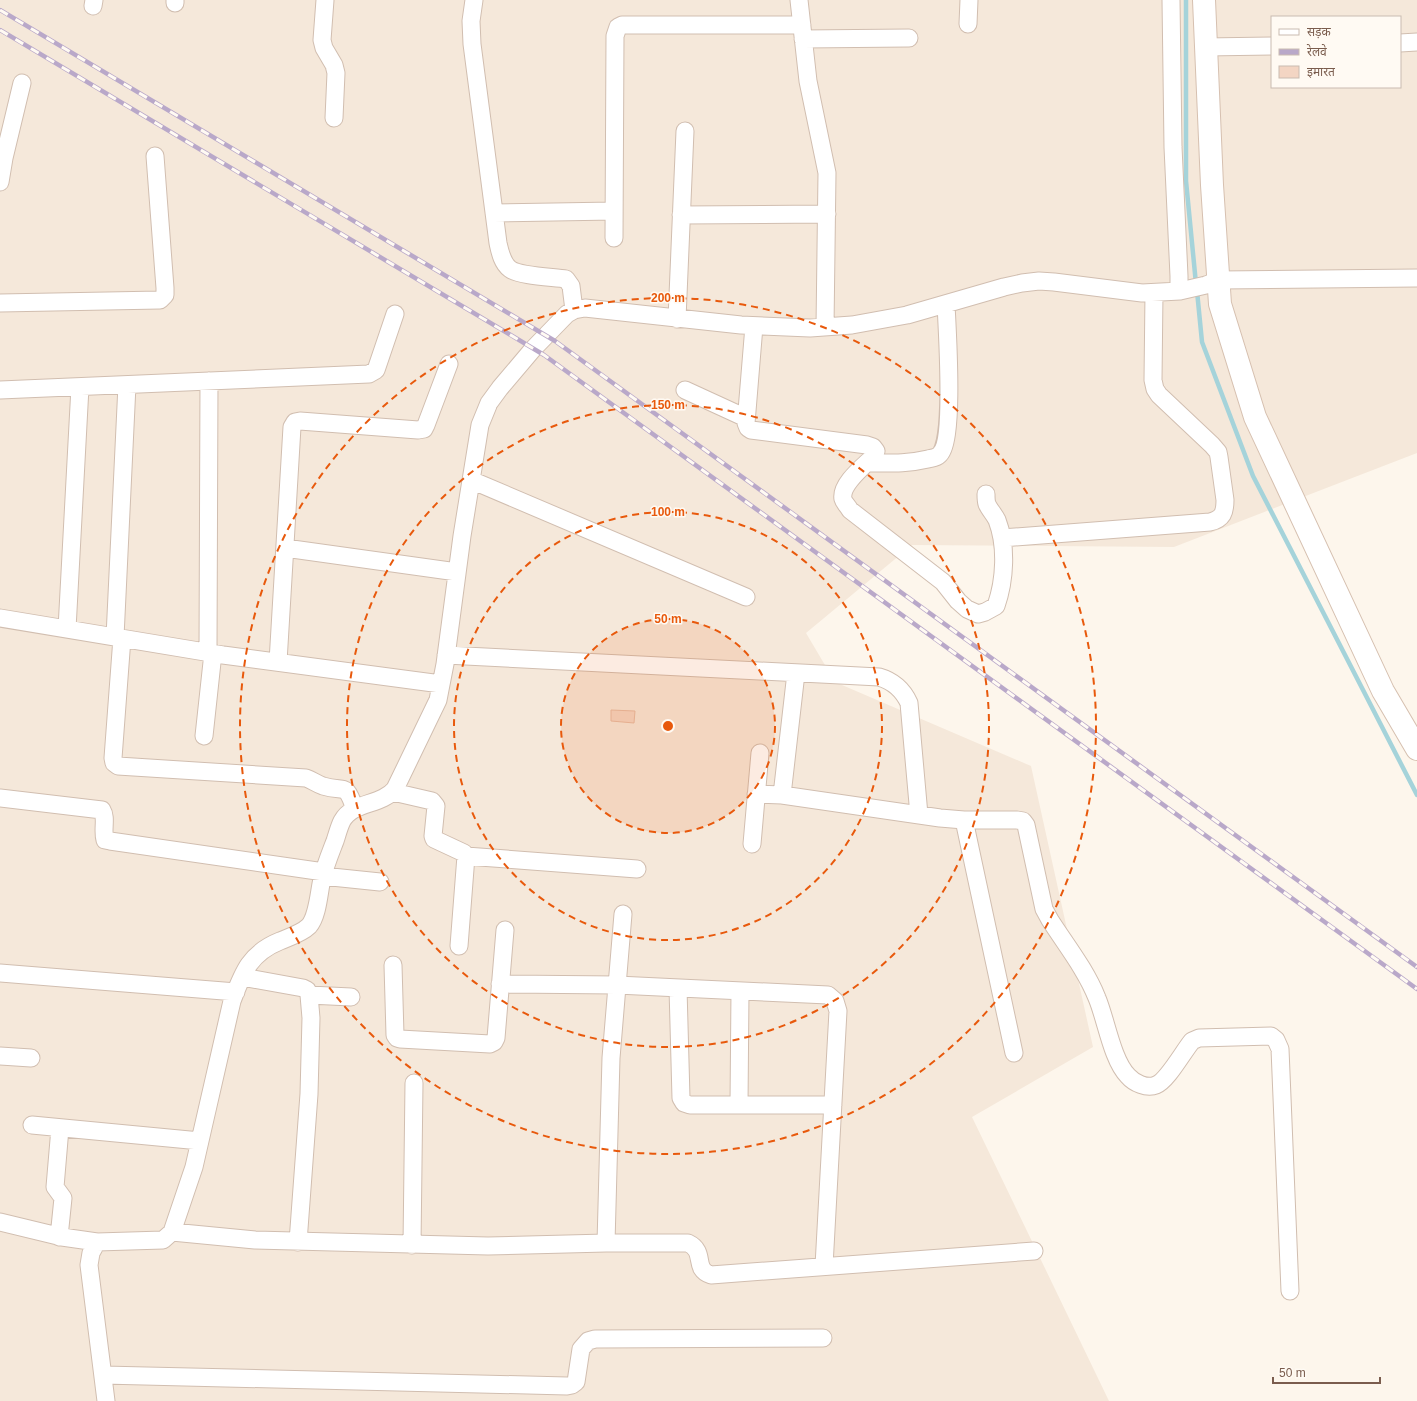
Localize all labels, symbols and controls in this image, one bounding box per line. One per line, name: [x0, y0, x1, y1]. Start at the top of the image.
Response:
legend: [1271, 16, 1401, 88]
text: सड़क: [1307, 25, 1332, 39]
text: रेलवे: [1307, 44, 1327, 59]
text: इमारत: [1307, 65, 1336, 79]
text: 200 m: [651, 291, 685, 305]
text: 150 m: [651, 398, 685, 412]
text: 100 m: [651, 505, 685, 519]
text: 50 m: [654, 612, 682, 626]
centre of rings: [661, 719, 675, 733]
scale bar: [1273, 1359, 1380, 1385]
text: 50 m: [1279, 1366, 1306, 1380]

